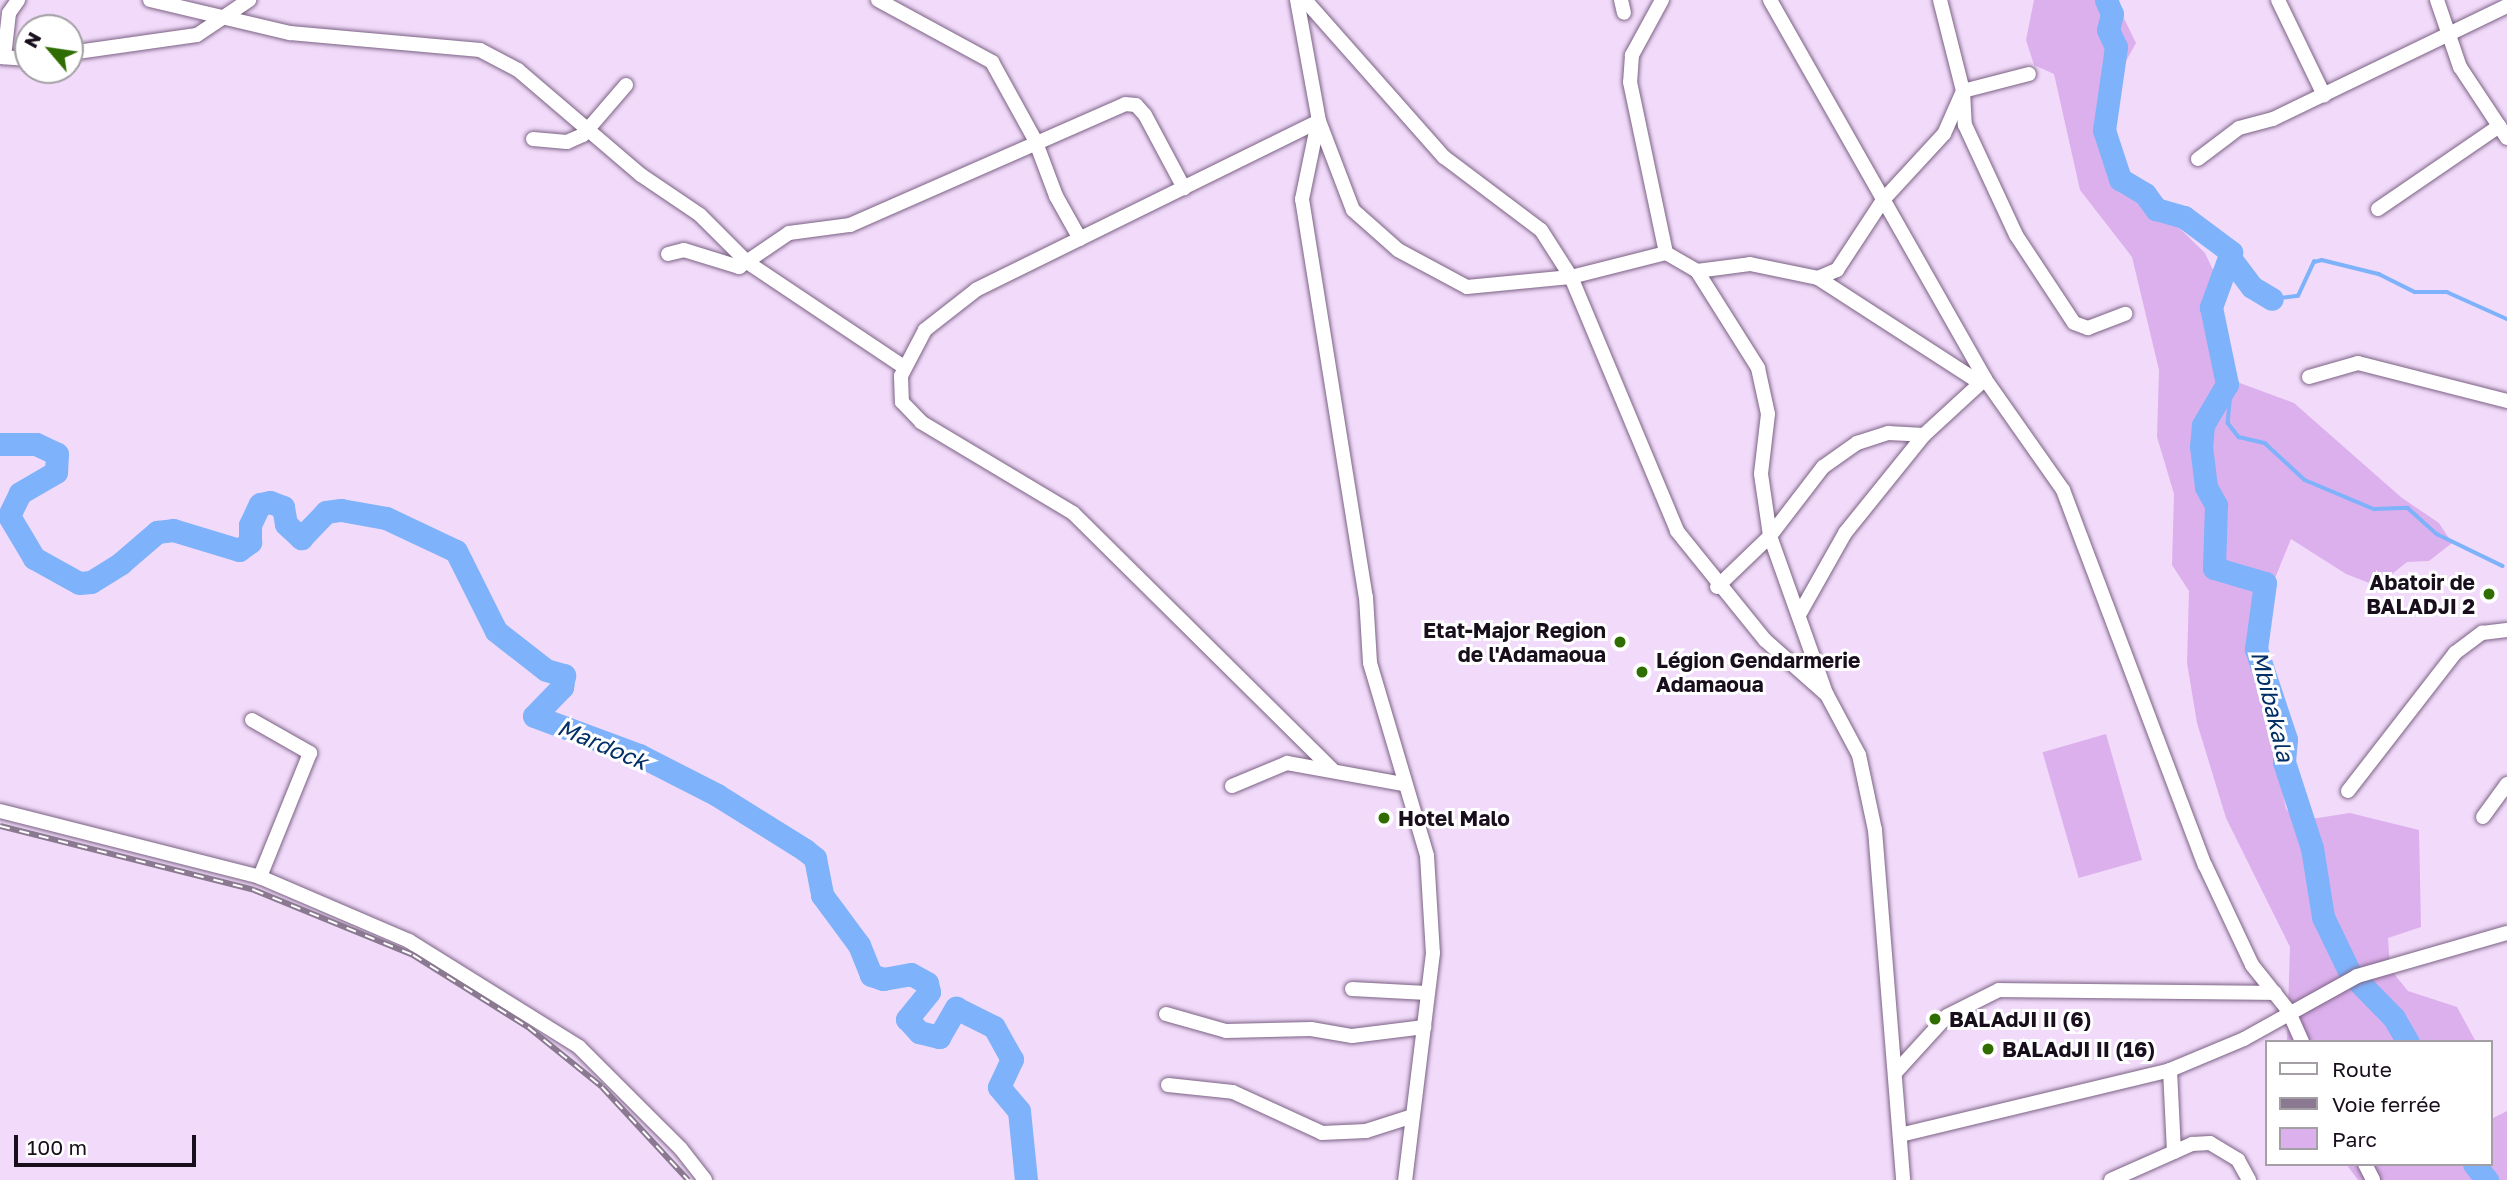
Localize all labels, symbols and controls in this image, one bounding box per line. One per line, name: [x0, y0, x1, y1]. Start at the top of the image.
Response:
north arrow: [14, 14, 84, 84]
text: N: [18, 28, 46, 51]
place label: Abatoir de BALADJI 2: [2366, 569, 2475, 619]
marker: Abatoir de BALADJI 2: [2481, 586, 2497, 602]
place label: Etat-Major Region de l'Adamaoua: [1423, 617, 1606, 667]
marker: Etat-Major Region de l'Adamaoua: [1612, 634, 1628, 650]
place label: Légion Gendarmerie Adamaoua: [1656, 647, 1861, 697]
water label: Mbibakala: [2246, 648, 2300, 764]
marker: Légion Gendarmerie Adamaoua: [1634, 664, 1650, 680]
water label: Mardock: [554, 713, 652, 775]
place label: Hotel Malo: [1398, 805, 1510, 831]
marker: Hotel Malo: [1376, 810, 1392, 826]
place label: BALAdJI II (6): [1949, 1006, 2091, 1032]
marker: BALAdJI II (6): [1927, 1011, 1943, 1027]
place label: BALAdJI II (16): [2002, 1036, 2155, 1062]
legend: [2266, 1040, 2493, 1166]
marker: BALAdJI II (16): [1980, 1041, 1996, 1057]
text: Route: [2332, 1056, 2392, 1082]
text: Voie ferrée: [2332, 1091, 2441, 1117]
scale bar: [18, 1120, 200, 1164]
text: Parc: [2332, 1126, 2377, 1152]
text: 100 m: [27, 1134, 87, 1160]

